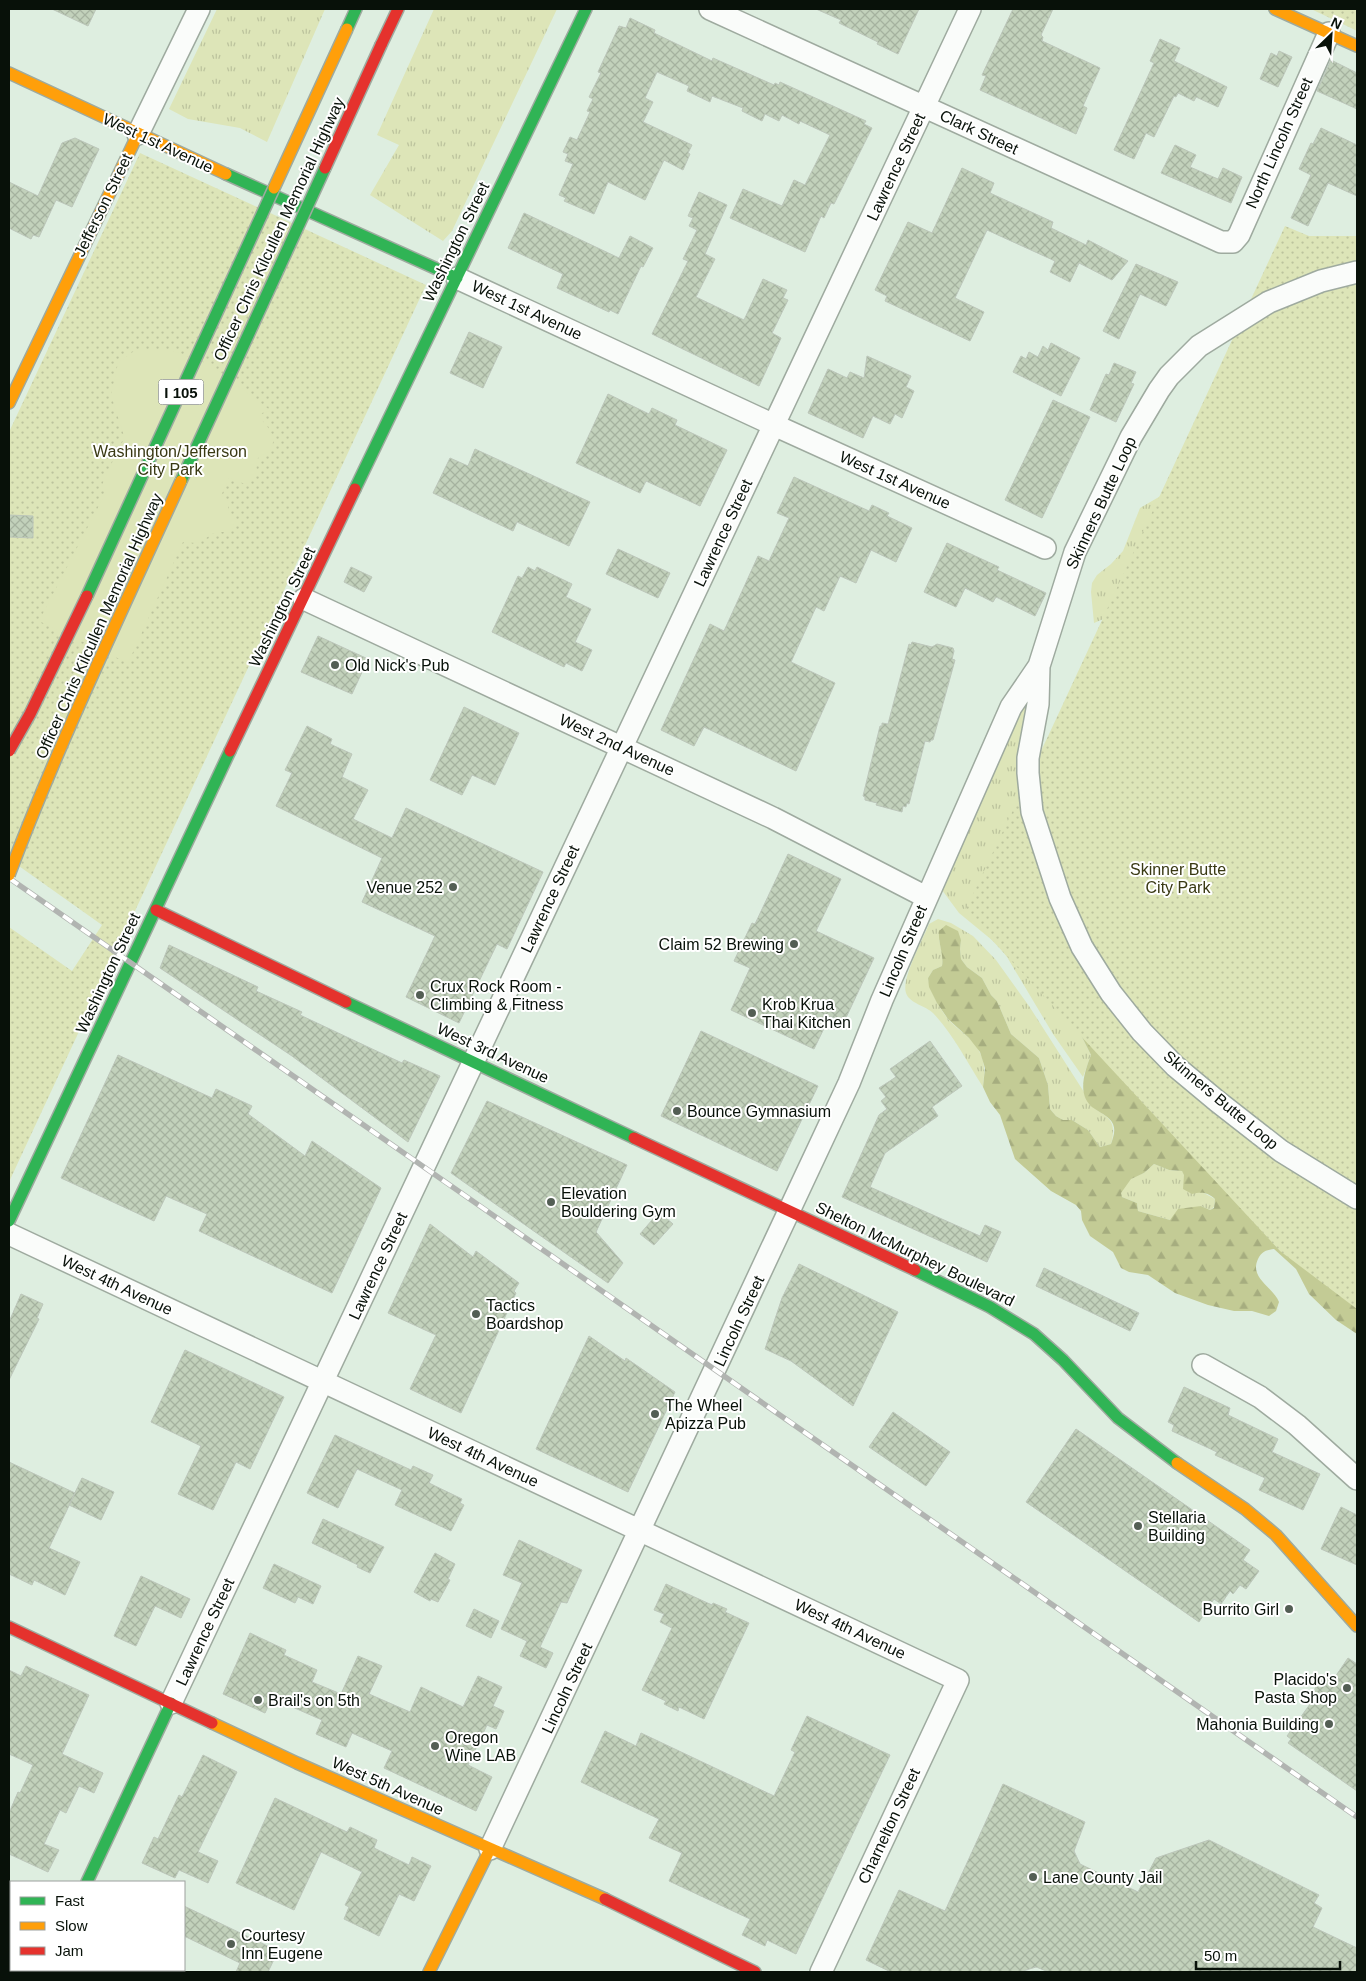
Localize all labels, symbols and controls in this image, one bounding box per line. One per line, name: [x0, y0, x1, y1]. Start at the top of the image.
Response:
north arrow: [1306, 10, 1356, 60]
text: N: [1329, 14, 1344, 33]
street label: North Lincoln Street: [1242, 74, 1316, 211]
street label: Officer Chris Kilcullen Memorial Highway: [210, 95, 348, 363]
street label: Clark Street: [937, 106, 1021, 158]
street label: West 1st Avenue: [100, 110, 216, 176]
street label: Lawrence Street: [864, 110, 929, 223]
street label: Jefferson Street: [71, 150, 136, 259]
street label: Washington Street: [420, 179, 493, 305]
street label: West 1st Avenue: [469, 277, 585, 343]
road number: I 105: [158, 380, 204, 404]
street label: Skinners Butte Loop: [1063, 434, 1139, 572]
park label: Washington/Jefferson City Park: [93, 443, 247, 478]
street label: West 1st Avenue: [837, 448, 953, 512]
street label: Lawrence Street: [691, 476, 756, 589]
street label: Officer Chris Kilcullen Memorial Highway: [33, 491, 165, 761]
street label: Washington Street: [246, 544, 319, 670]
place label: Old Nick's Pub: [345, 657, 450, 674]
marker: Old Nick's Pub: [329, 659, 341, 671]
street label: West 2nd Avenue: [557, 711, 677, 779]
street label: Lawrence Street: [518, 842, 583, 955]
park label: Skinner Butte City Park: [1130, 861, 1226, 896]
place label: Venue 252: [366, 879, 443, 896]
marker: Venue 252: [447, 881, 459, 893]
street label: Lincoln Street: [876, 902, 930, 999]
street label: Washington Street: [73, 910, 144, 1036]
place label: Claim 52 Brewing: [659, 936, 784, 953]
marker: Claim 52 Brewing: [788, 938, 800, 950]
place label: Crux Rock Room - Climbing & Fitness: [430, 978, 563, 1013]
marker: Crux Rock Room - Climbing & Fitness: [414, 989, 426, 1001]
place label: Krob Krua Thai Kitchen: [762, 996, 851, 1031]
marker: Krob Krua Thai Kitchen: [746, 1007, 758, 1019]
street label: West 3rd Avenue: [434, 1020, 552, 1086]
street label: Skinners Butte Loop: [1160, 1047, 1282, 1153]
place label: Bounce Gymnasium: [687, 1103, 831, 1120]
marker: Bounce Gymnasium: [671, 1105, 683, 1117]
place label: Elevation Bouldering Gym: [561, 1185, 676, 1220]
marker: Elevation Bouldering Gym: [545, 1196, 557, 1208]
street label: Shelton McMurphey Boulevard: [813, 1198, 1017, 1310]
street label: Lawrence Street: [346, 1209, 411, 1322]
street label: West 4th Avenue: [59, 1252, 175, 1318]
street label: Lincoln Street: [711, 1273, 768, 1369]
place label: Tactics Boardshop: [486, 1297, 563, 1332]
marker: Tactics Boardshop: [470, 1308, 482, 1320]
place label: The Wheel Apizza Pub: [665, 1397, 746, 1432]
marker: The Wheel Apizza Pub: [649, 1408, 661, 1420]
street label: West 4th Avenue: [425, 1424, 541, 1490]
place label: Stellaria Building: [1148, 1509, 1206, 1544]
marker: Stellaria Building: [1132, 1520, 1144, 1532]
street label: Lawrence Street: [173, 1575, 238, 1688]
street label: West 4th Avenue: [792, 1596, 908, 1662]
place label: Burrito Girl: [1203, 1601, 1279, 1618]
marker: Burrito Girl: [1283, 1603, 1295, 1615]
street label: Lincoln Street: [539, 1640, 596, 1736]
place label: Placido's Pasta Shop: [1254, 1671, 1337, 1706]
marker: Placido's Pasta Shop: [1341, 1682, 1353, 1694]
place label: Brail's on 5th: [268, 1692, 360, 1709]
marker: Brail's on 5th: [252, 1694, 264, 1706]
place label: Mahonia Building: [1196, 1716, 1319, 1733]
marker: Mahonia Building: [1323, 1718, 1335, 1730]
place label: Oregon Wine LAB: [445, 1729, 516, 1764]
marker: Oregon Wine LAB: [429, 1740, 441, 1752]
street label: West 5th Avenue: [330, 1754, 447, 1818]
street label: Charnelton Street: [855, 1765, 923, 1886]
place label: Lane County Jail: [1043, 1869, 1162, 1886]
marker: Lane County Jail: [1027, 1871, 1039, 1883]
legend: [10, 1881, 185, 1971]
text: Fast: [55, 1892, 85, 1909]
text: Slow: [55, 1917, 88, 1934]
place label: Courtesy Inn Eugene: [241, 1927, 323, 1962]
marker: Courtesy Inn Eugene: [225, 1938, 237, 1950]
scale bar: [1196, 1938, 1340, 1970]
text: Jam: [55, 1942, 83, 1959]
text: 50 m: [1204, 1947, 1237, 1964]

